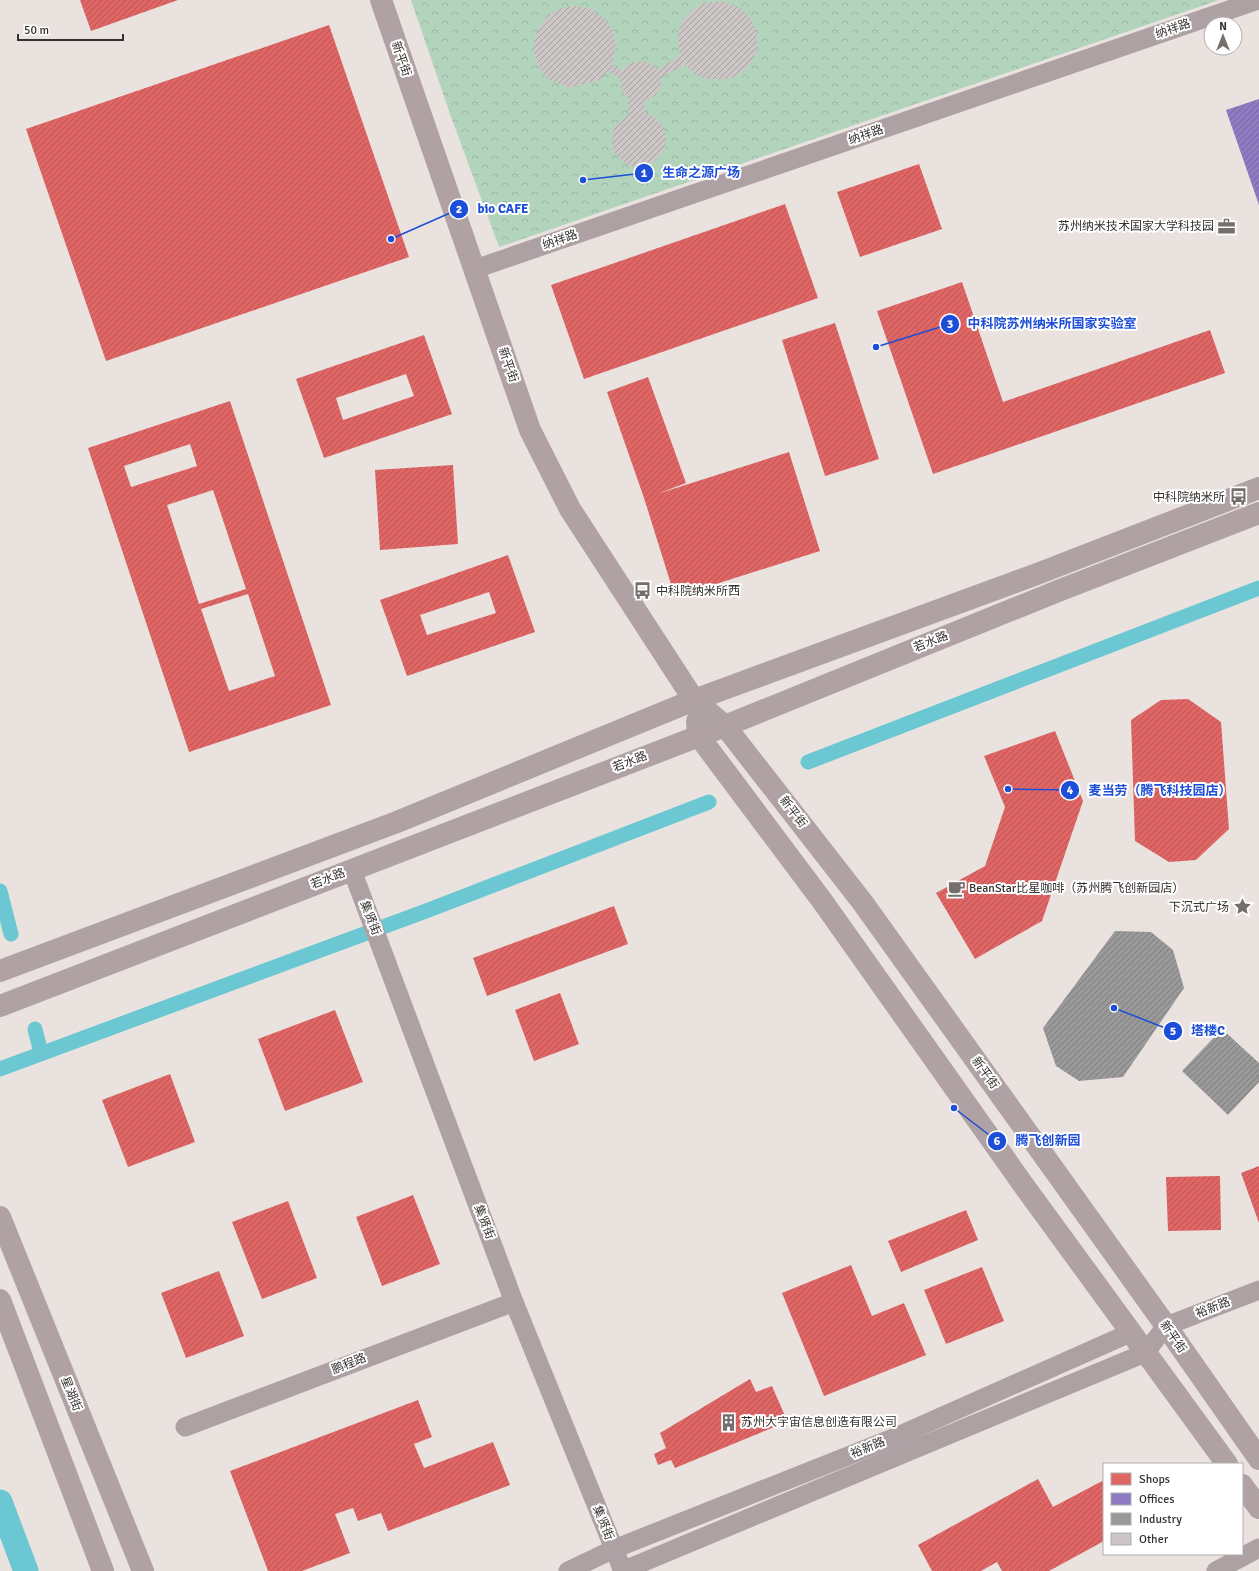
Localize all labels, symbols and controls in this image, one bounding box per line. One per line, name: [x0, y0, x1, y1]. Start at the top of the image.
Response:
scale bar: [18, 16, 123, 42]
street label: 纳祥路: [1154, 16, 1192, 42]
north arrow: [1203, 16, 1243, 56]
text: N: [1219, 20, 1227, 33]
text: 50 m: [24, 23, 49, 38]
street label: 新平街: [388, 40, 414, 78]
street label: 纳祥路: [847, 122, 885, 148]
callout: 生命之源广场: [634, 160, 748, 185]
text: 生命之源广场: [662, 165, 740, 181]
text: 1: [641, 166, 648, 181]
callout: bio CAFE: [449, 196, 536, 221]
text: bio CAFE: [477, 201, 529, 217]
text: 2: [456, 202, 462, 217]
office icon: 苏州纳米技术国家大学科技园: [1217, 216, 1237, 236]
place label: 苏州纳米技术国家大学科技园: [1058, 219, 1214, 234]
street label: 纳祥路: [541, 227, 579, 253]
callout: 中科院苏州纳米所国家实验室: [940, 311, 1145, 336]
text: 中科院苏州纳米所国家实验室: [967, 316, 1137, 332]
text: 3: [947, 317, 953, 332]
street label: 新平街: [495, 346, 521, 384]
bus stop icon: 中科院纳米所: [1228, 487, 1248, 507]
place label: 中科院纳米所: [1153, 490, 1225, 505]
bus stop icon: 中科院纳米所西: [633, 581, 653, 601]
place label: 中科院纳米所西: [656, 584, 740, 599]
street label: 若水路: [911, 628, 951, 656]
street label: 若水路: [611, 749, 649, 775]
callout: 麦当劳（腾飞科技园店）: [1060, 778, 1239, 803]
text: 4: [1067, 783, 1074, 798]
text: 麦当劳（腾飞科技园店）: [1088, 783, 1232, 799]
street label: 新平街: [776, 793, 810, 831]
street label: 若水路: [309, 866, 347, 892]
cafe icon: BeanStar比星咖啡（苏州腾飞创新园店）: [946, 878, 966, 898]
place label: BeanStar比星咖啡（苏州腾飞创新园店）: [969, 881, 1184, 896]
place icon: 下沉式广场: [1232, 897, 1252, 917]
street label: 集贤街: [357, 899, 383, 937]
place label: 下沉式广场: [1169, 900, 1229, 915]
callout: 塔楼C: [1163, 1018, 1233, 1043]
text: 塔楼C: [1191, 1023, 1225, 1039]
text: 5: [1170, 1024, 1176, 1039]
street label: 新平街: [968, 1054, 1002, 1092]
callout: 腾飞创新园: [987, 1128, 1088, 1153]
text: 腾飞创新园: [1015, 1133, 1081, 1149]
text: 6: [994, 1134, 1001, 1149]
street label: 集贤街: [471, 1203, 497, 1241]
street label: 裕新路: [1194, 1295, 1232, 1321]
street label: 新平街: [1157, 1318, 1189, 1356]
street label: 鹏程路: [330, 1351, 368, 1377]
street label: 星湖街: [57, 1374, 85, 1414]
building icon: 苏州大宇宙信息创造有限公司: [718, 1412, 738, 1432]
place label: 苏州大宇宙信息创造有限公司: [741, 1415, 897, 1430]
street label: 裕新路: [848, 1434, 888, 1462]
legend: [1103, 1463, 1243, 1555]
text: Shops: [1139, 1472, 1170, 1487]
text: Offices: [1139, 1492, 1174, 1507]
street label: 集贤街: [589, 1503, 617, 1543]
text: Industry: [1139, 1512, 1182, 1527]
text: Other: [1139, 1532, 1169, 1547]

